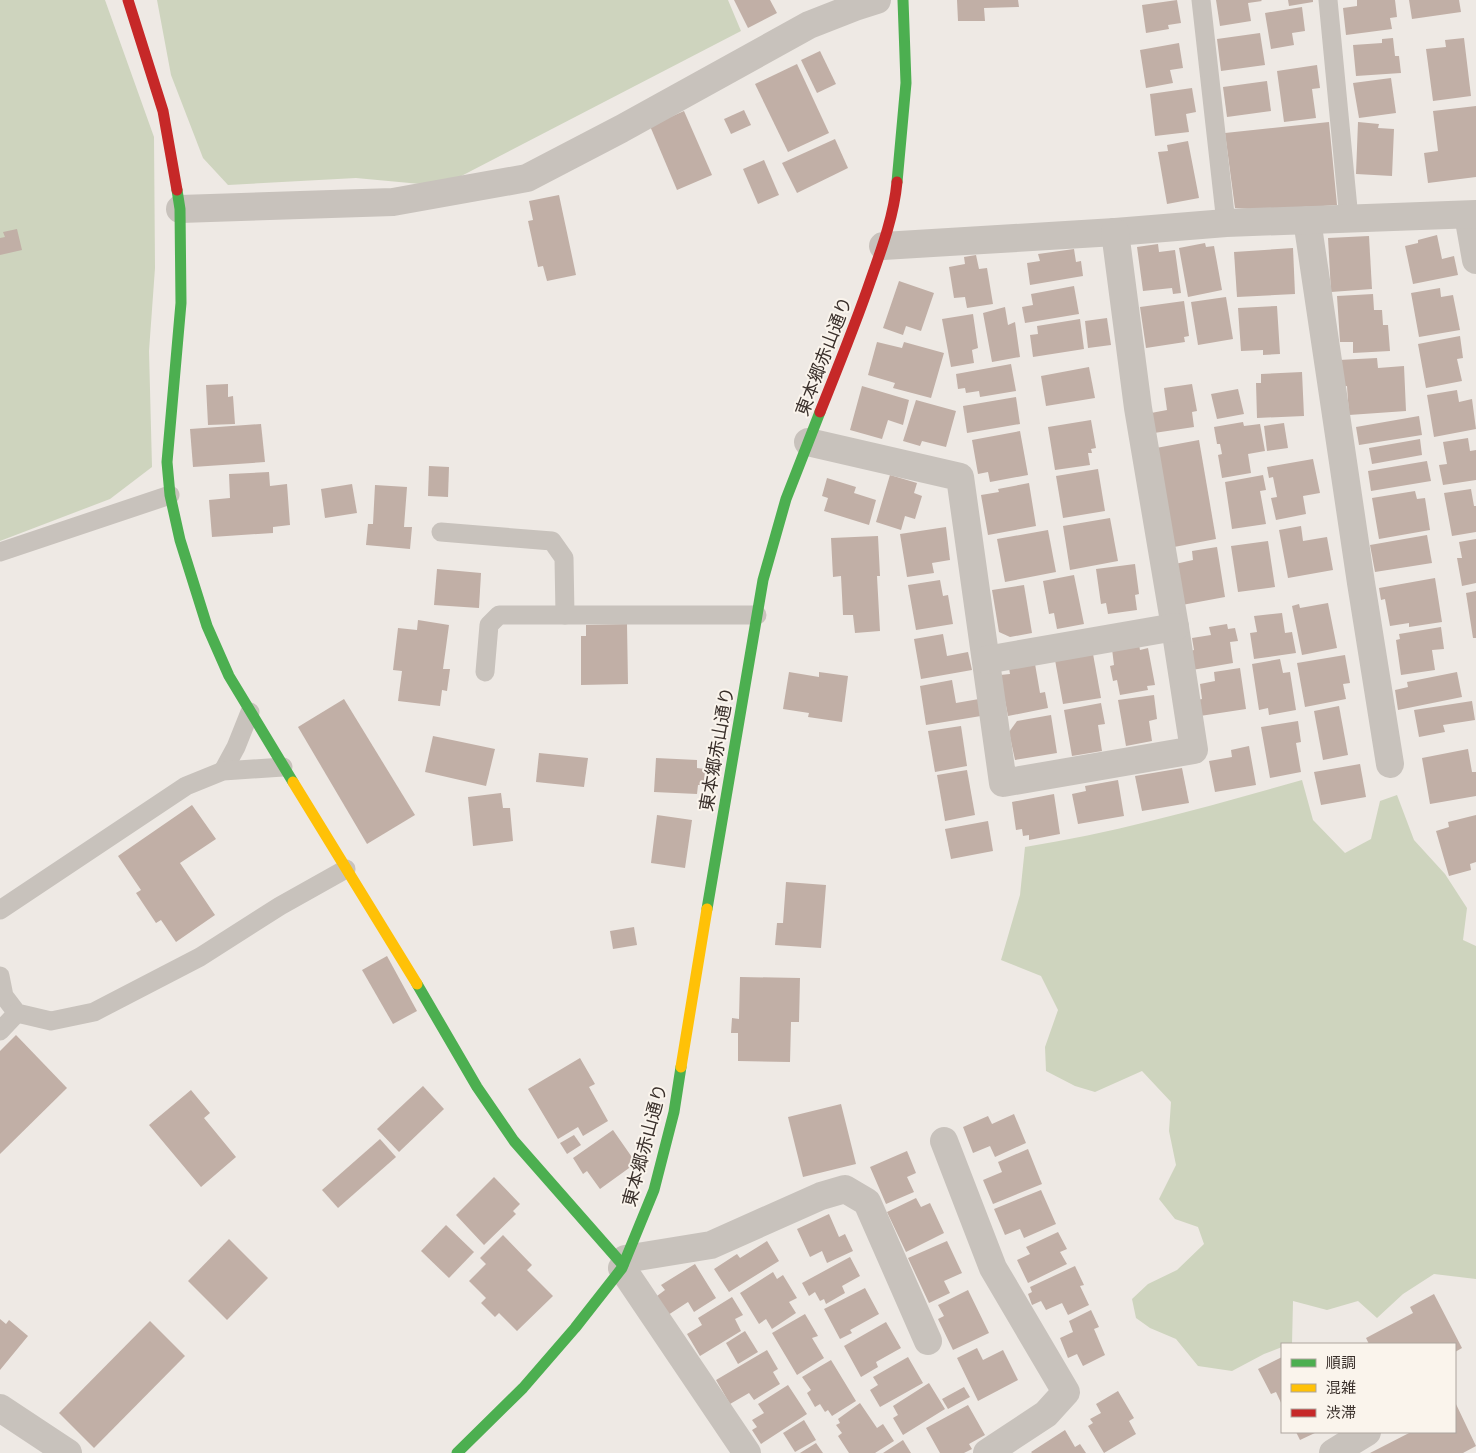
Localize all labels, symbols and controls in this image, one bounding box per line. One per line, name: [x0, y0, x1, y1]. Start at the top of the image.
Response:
street label: 東本郷赤山通り: [790, 293, 856, 419]
street label: 東本郷赤山通り: [694, 685, 738, 813]
street label: 東本郷赤山通り: [617, 1081, 671, 1209]
legend: [1281, 1343, 1456, 1433]
text: 順調: [1326, 1353, 1356, 1371]
text: 混雑: [1326, 1378, 1356, 1396]
text: 渋滞: [1326, 1403, 1356, 1421]

